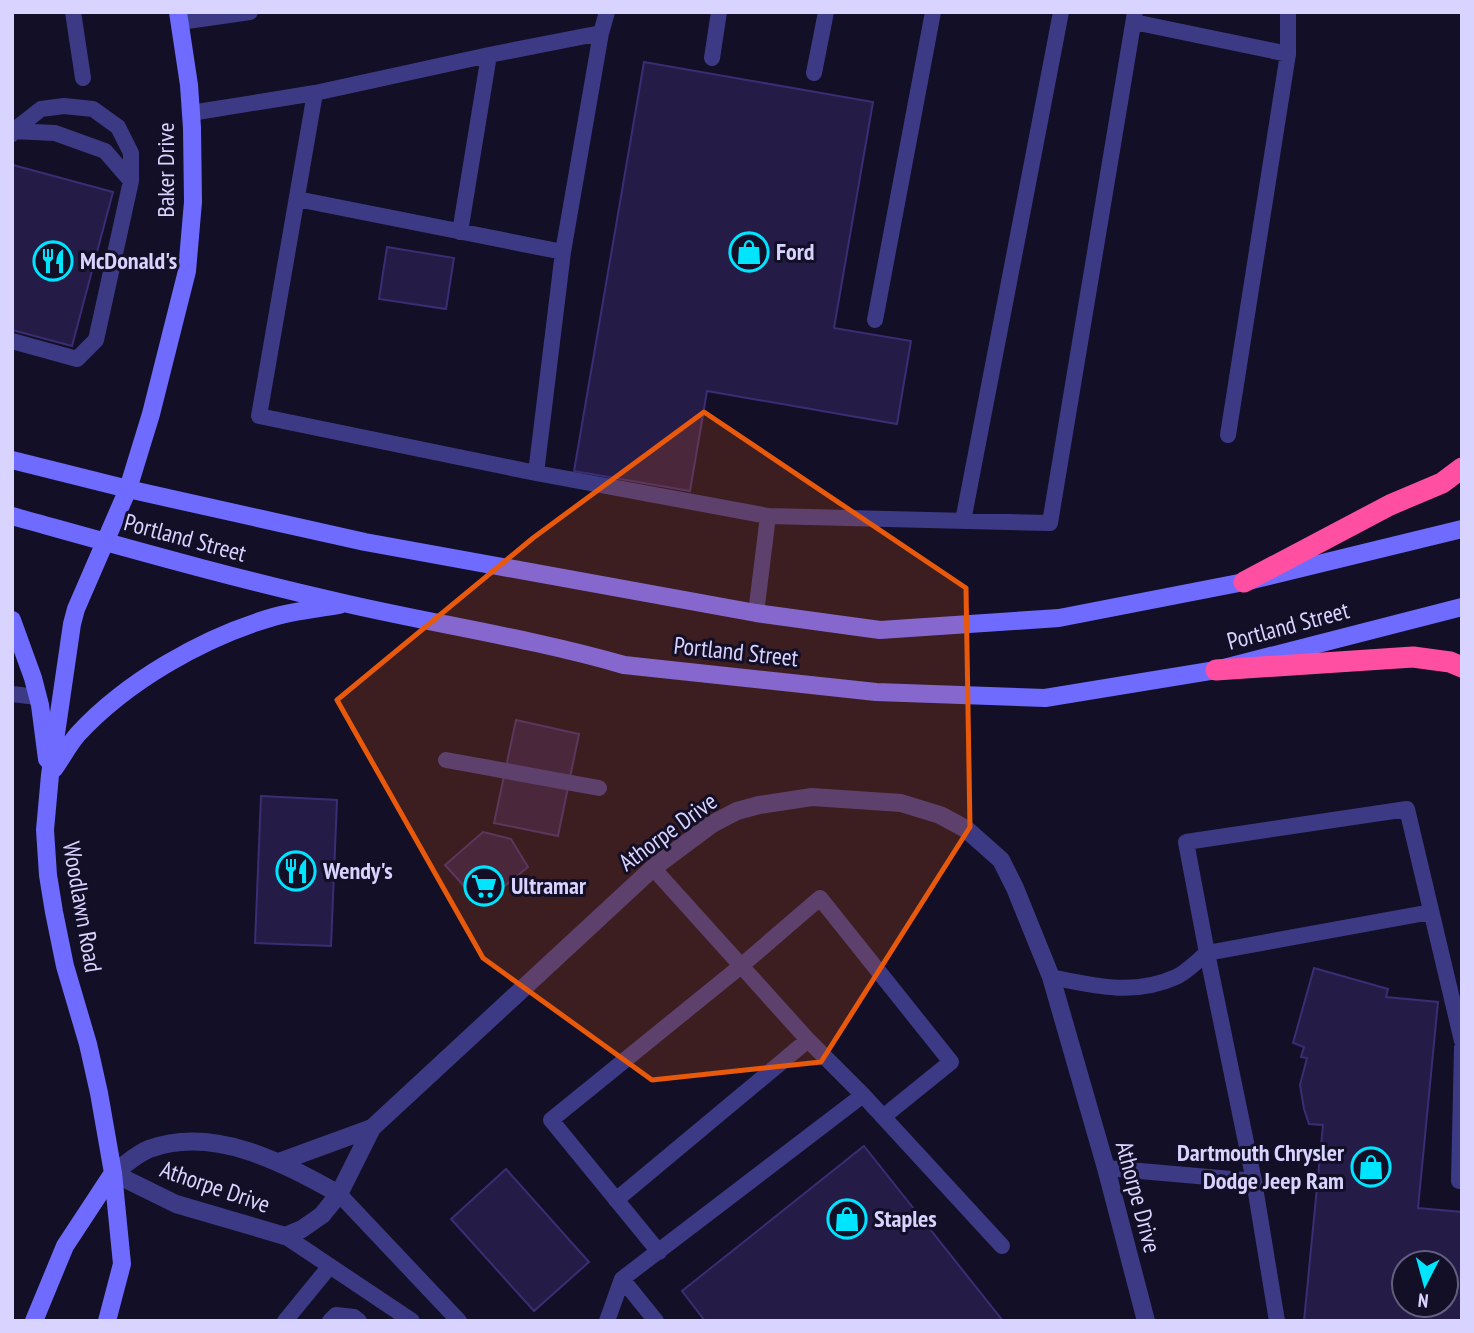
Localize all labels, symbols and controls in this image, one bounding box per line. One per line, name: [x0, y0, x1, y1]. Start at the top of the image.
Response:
street label: Baker Drive: [150, 122, 181, 218]
shop icon: Ford: [728, 231, 770, 273]
place label: Ford: [776, 236, 814, 267]
restaurant icon: McDonald's: [32, 240, 74, 282]
place label: McDonald's: [80, 245, 177, 276]
street label: Portland Street: [121, 506, 250, 569]
street label: Portland Street: [1223, 594, 1353, 657]
street label: Portland Street: [672, 630, 800, 673]
street label: Athorpe Drive: [612, 786, 723, 878]
street label: Woodlawn Road: [56, 839, 109, 975]
restaurant icon: Wendy's: [275, 850, 317, 892]
place label: Wendy's: [322, 855, 393, 886]
supermarket icon: Ultramar: [463, 865, 505, 907]
place label: Ultramar: [511, 870, 587, 901]
place label: Dartmouth Chrysler Dodge Jeep Ram: [1177, 1137, 1345, 1196]
street label: Athorpe Drive: [1109, 1138, 1168, 1256]
shop icon: Dartmouth Chrysler Dodge Jeep Ram: [1350, 1146, 1392, 1188]
street label: Athorpe Drive: [156, 1153, 274, 1220]
shop icon: Staples: [826, 1198, 868, 1240]
place label: Staples: [874, 1203, 937, 1234]
north arrow: [1390, 1249, 1460, 1319]
text: N: [1417, 1288, 1430, 1313]

